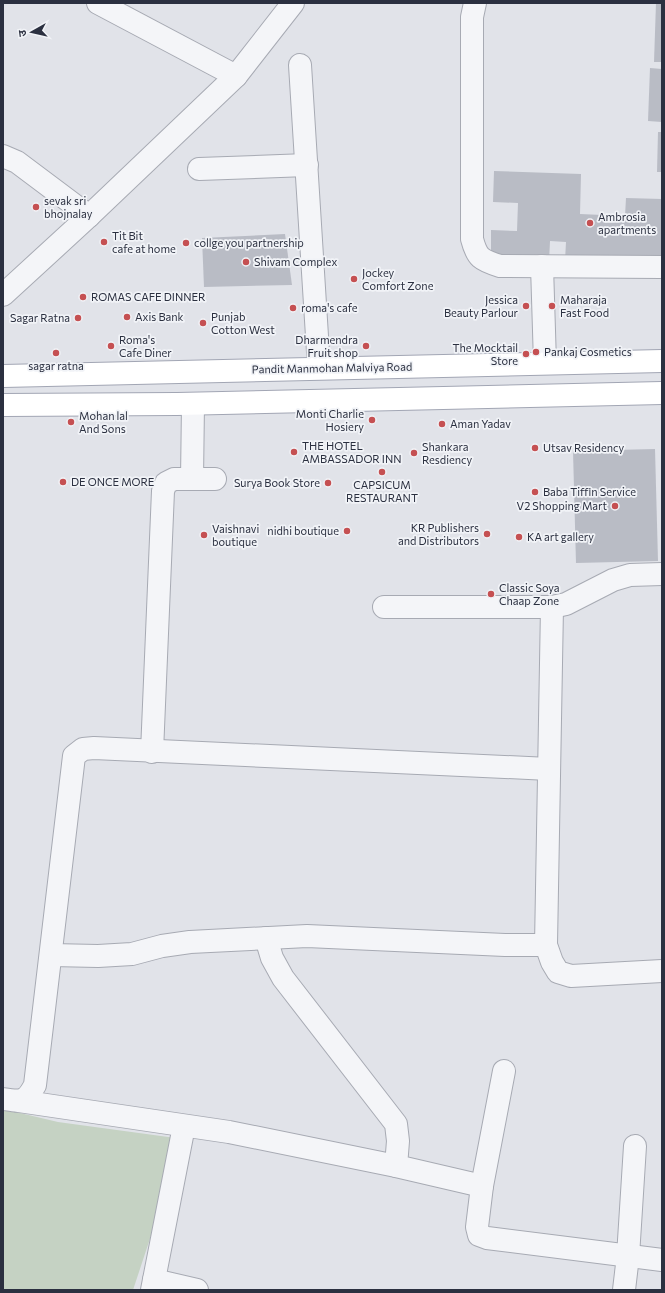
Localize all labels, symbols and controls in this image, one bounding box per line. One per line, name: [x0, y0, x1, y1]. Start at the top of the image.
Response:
north arrow: [12, 12, 52, 52]
text: उ: [15, 29, 28, 38]
place label: sevak sri bhojnalay: [44, 194, 93, 220]
marker: sevak sri bhojnalay: [31, 202, 41, 212]
place label: Ambrosia apartments: [598, 210, 656, 236]
marker: Ambrosia apartments: [585, 218, 595, 228]
place label: Tit Bit cafe at home: [112, 229, 176, 255]
place label: collge you partnership: [194, 236, 304, 249]
marker: Tit Bit cafe at home: [99, 237, 109, 247]
marker: collge you partnership: [181, 238, 191, 248]
place label: Shivam Complex: [254, 255, 337, 268]
marker: Shivam Complex: [241, 257, 251, 267]
place label: Jockey Comfort Zone: [362, 266, 434, 292]
marker: Jockey Comfort Zone: [349, 274, 359, 284]
place label: ROMAS CAFE DINNER: [91, 290, 206, 303]
marker: ROMAS CAFE DINNER: [78, 292, 88, 302]
place label: Jessica Beauty Parlour: [444, 293, 519, 319]
place label: Maharaja Fast Food: [560, 293, 609, 319]
place label: roma's cafe: [301, 301, 358, 314]
marker: Jessica Beauty Parlour: [521, 301, 531, 311]
marker: Maharaja Fast Food: [547, 301, 557, 311]
marker: roma's cafe: [288, 303, 298, 313]
place label: Axis Bank: [135, 310, 184, 323]
place label: Punjab Cotton West: [211, 310, 275, 336]
place label: Sagar Ratna: [10, 311, 70, 324]
marker: Axis Bank: [122, 312, 132, 322]
marker: Sagar Ratna: [73, 313, 83, 323]
marker: Punjab Cotton West: [198, 318, 208, 328]
place label: Roma's Cafe Diner: [119, 333, 172, 359]
place label: Dharmendra Fruit shop: [295, 333, 358, 359]
marker: Roma's Cafe Diner: [106, 341, 116, 351]
marker: Dharmendra Fruit shop: [361, 341, 371, 351]
place label: The Mocktail Store: [452, 341, 518, 367]
place label: Pankaj Cosmetics: [544, 345, 632, 358]
marker: Pankaj Cosmetics: [531, 347, 541, 357]
marker: sagar ratna: [51, 348, 61, 358]
marker: The Mocktail Store: [521, 349, 531, 359]
place label: sagar ratna: [28, 359, 84, 372]
street label: Pandit Manmohan Malviya Road: [252, 360, 412, 375]
place label: Monti Charlie Hosiery: [296, 407, 364, 433]
place label: Mohan lal And Sons: [79, 409, 128, 435]
marker: Monti Charlie Hosiery: [367, 415, 377, 425]
marker: Mohan lal And Sons: [66, 417, 76, 427]
place label: Aman Yadav: [450, 417, 511, 430]
marker: Aman Yadav: [437, 419, 447, 429]
place label: THE HOTEL AMBASSADOR INN: [302, 439, 402, 465]
place label: Shankara Resdiency: [422, 440, 473, 466]
place label: Utsav Residency: [543, 441, 624, 454]
marker: Utsav Residency: [530, 443, 540, 453]
marker: THE HOTEL AMBASSADOR INN: [289, 447, 299, 457]
marker: Shankara Resdiency: [409, 448, 419, 458]
marker: CAPSICUM RESTAURANT: [377, 467, 387, 477]
place label: DE ONCE MORE: [71, 475, 154, 488]
place label: Surya Book Store: [234, 476, 320, 489]
marker: DE ONCE MORE: [58, 477, 68, 487]
marker: Surya Book Store: [323, 478, 333, 488]
place label: CAPSICUM RESTAURANT: [346, 478, 418, 504]
place label: Baba Tiffin Service: [543, 485, 636, 498]
marker: Baba Tiffin Service: [530, 487, 540, 497]
place label: V2 Shopping Mart: [517, 499, 607, 512]
marker: V2 Shopping Mart: [610, 501, 620, 511]
place label: KR Publishers and Distributors: [398, 521, 479, 547]
place label: Vaishnavi boutique: [212, 522, 259, 548]
place label: nidhi boutique: [267, 524, 339, 537]
marker: nidhi boutique: [342, 526, 352, 536]
marker: KR Publishers and Distributors: [482, 529, 492, 539]
marker: Vaishnavi boutique: [199, 530, 209, 540]
place label: KA art gallery: [527, 530, 594, 543]
marker: KA art gallery: [514, 532, 524, 542]
place label: Classic Soya Chaap Zone: [499, 581, 560, 607]
marker: Classic Soya Chaap Zone: [486, 589, 496, 599]

